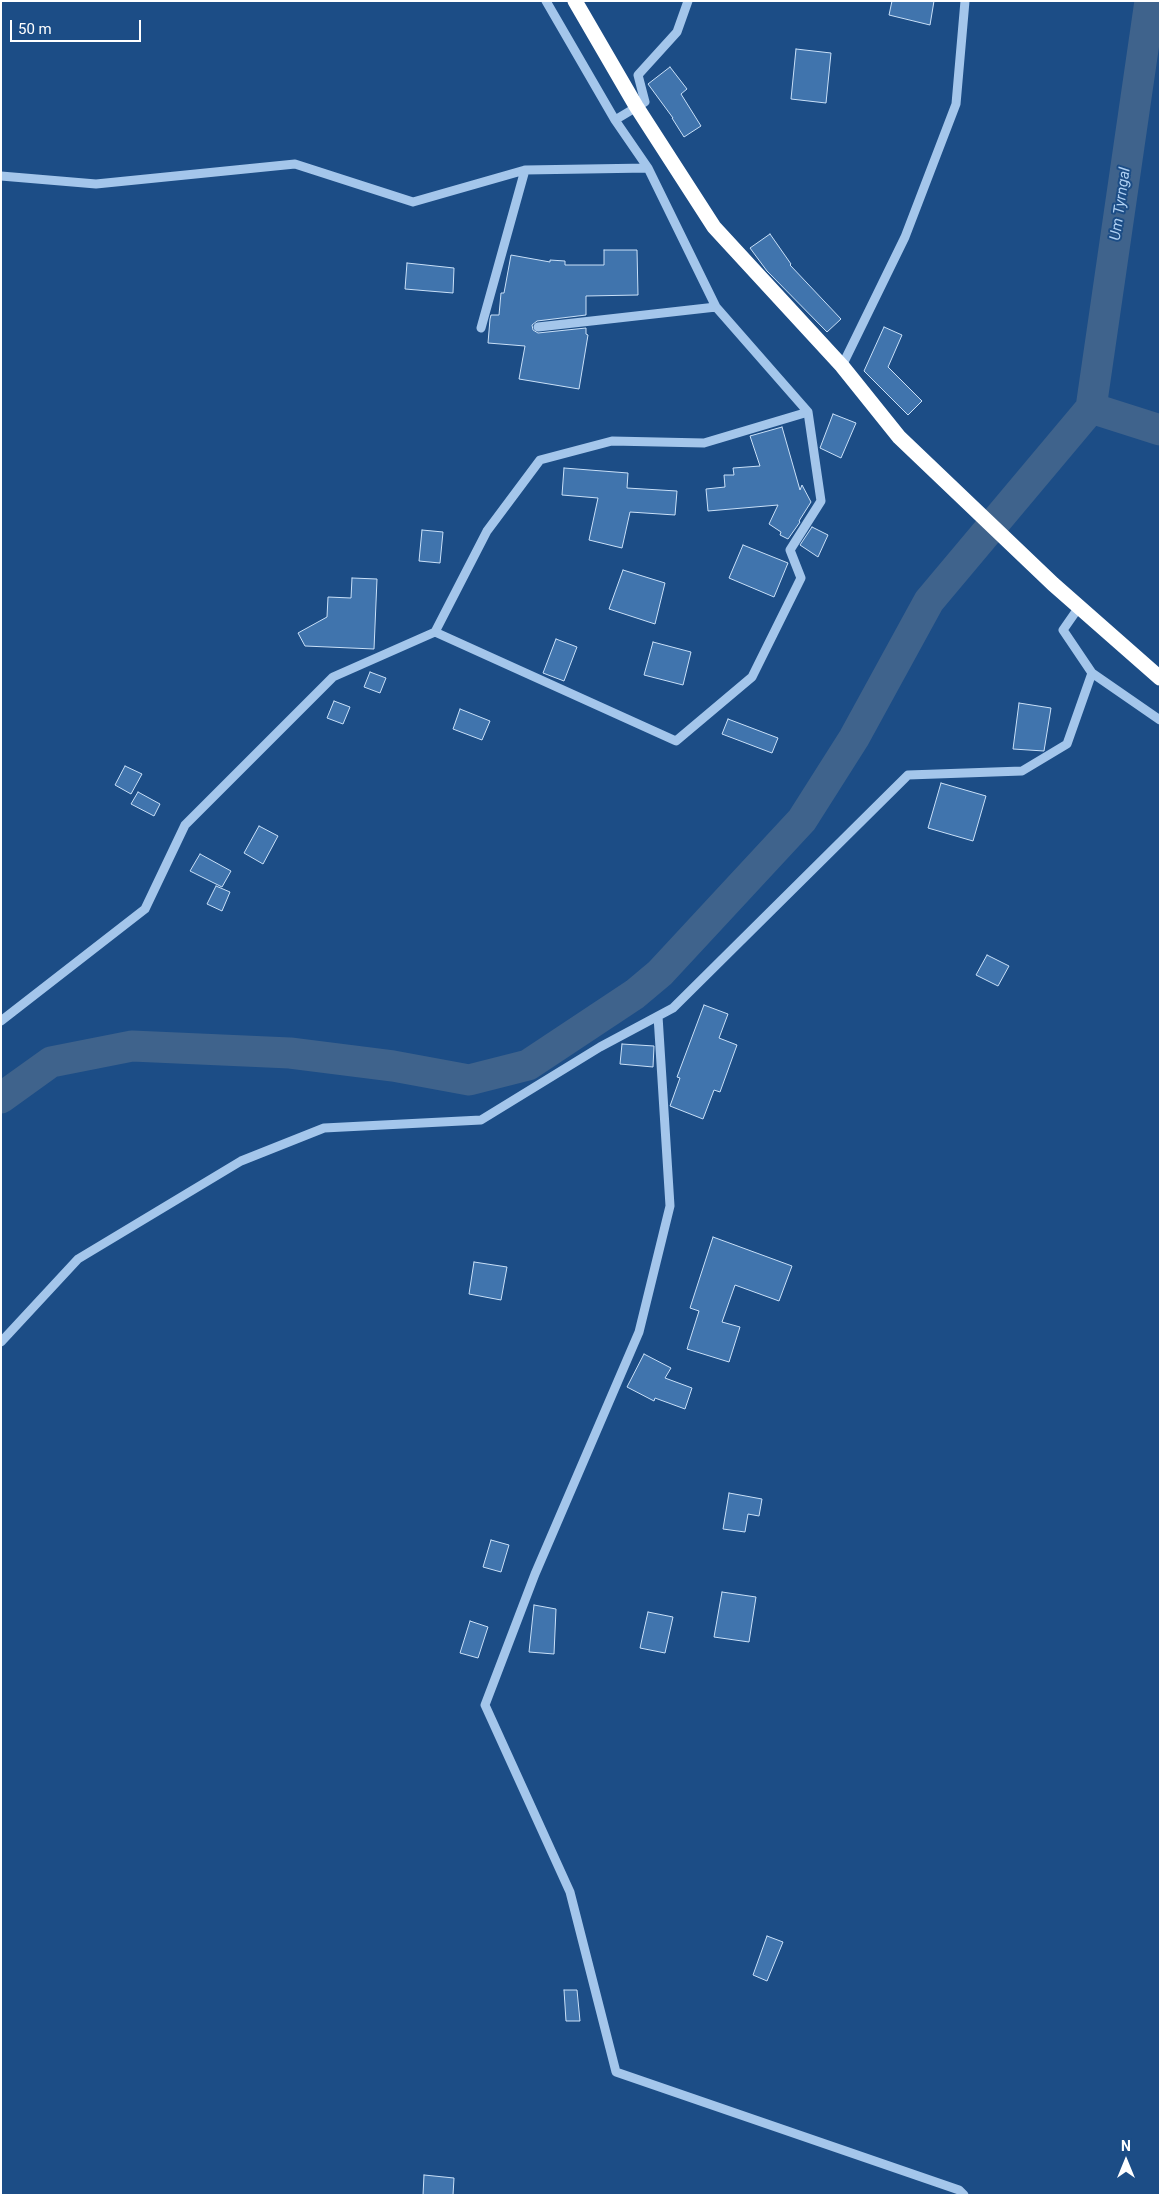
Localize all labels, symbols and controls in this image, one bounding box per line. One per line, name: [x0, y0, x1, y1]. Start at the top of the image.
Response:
scale bar: [12, 10, 144, 42]
text: 50 m: [18, 20, 52, 38]
water label: Um Tyrngal: [1107, 166, 1135, 242]
north arrow: [1101, 2136, 1151, 2186]
text: N: [1121, 2138, 1131, 2154]

